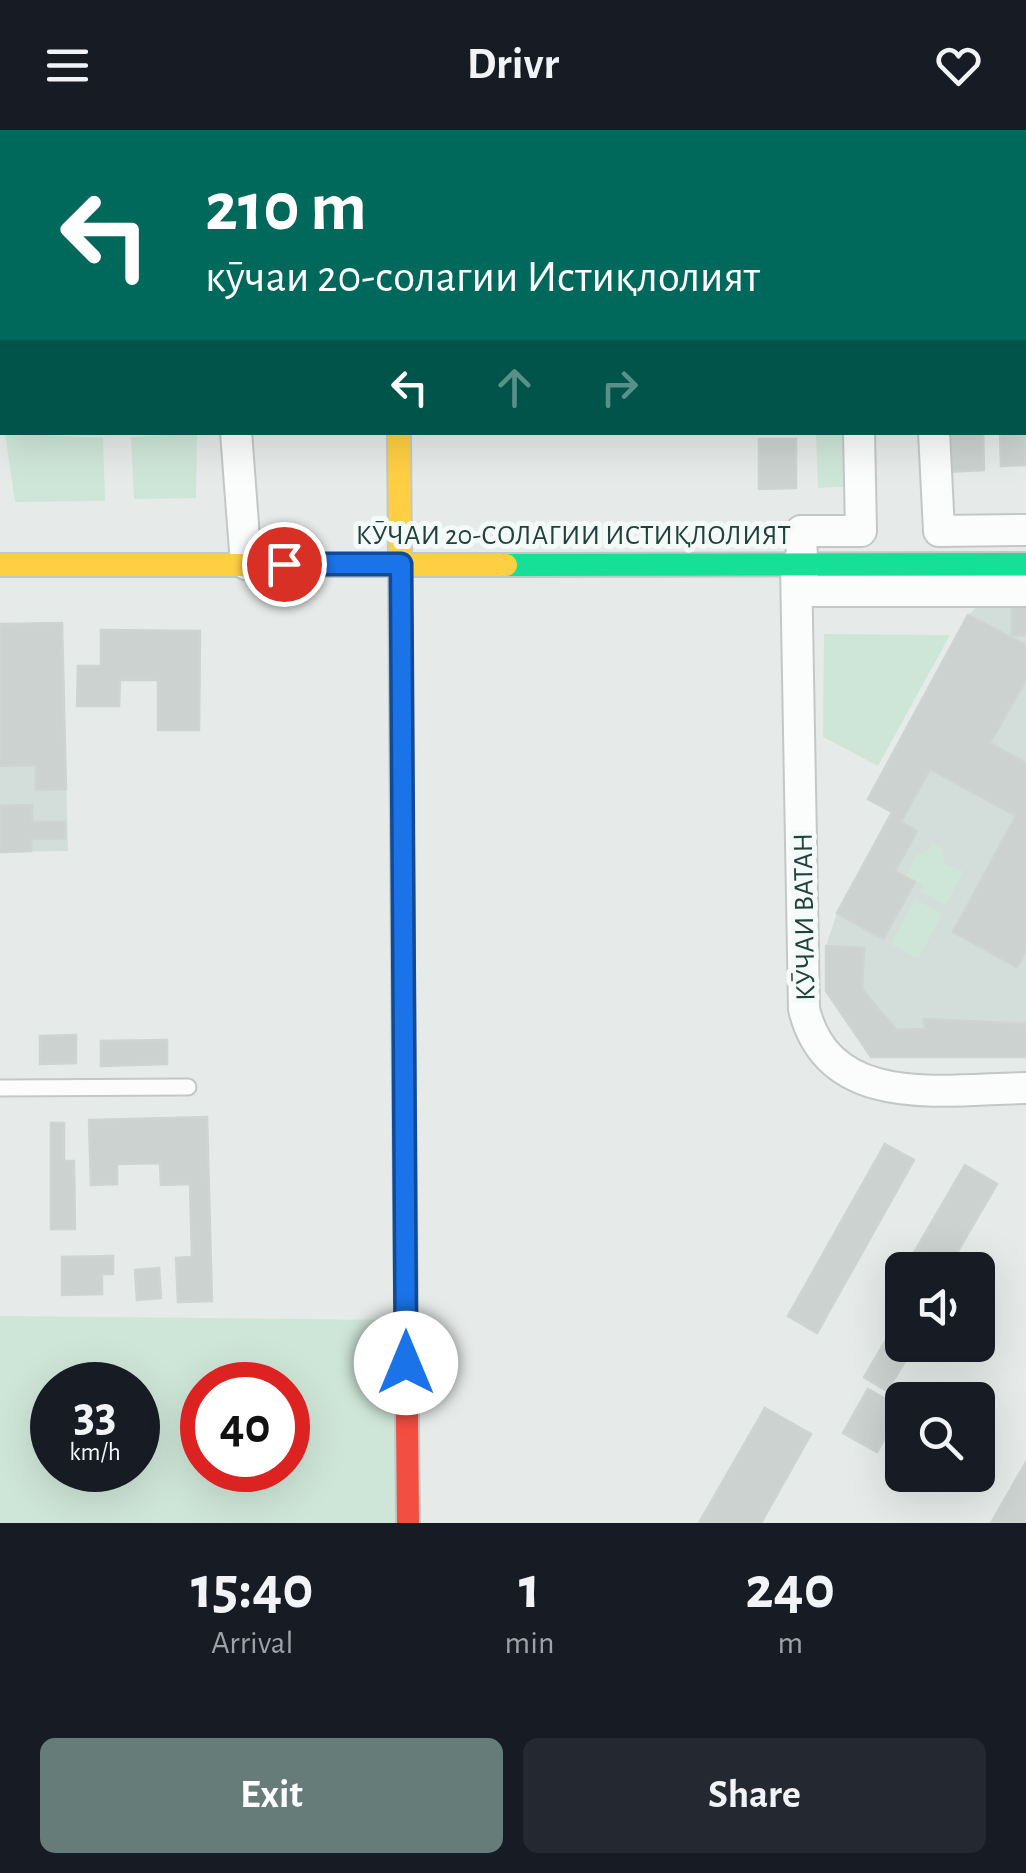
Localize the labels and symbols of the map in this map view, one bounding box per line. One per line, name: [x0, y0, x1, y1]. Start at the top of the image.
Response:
street label: КӮЧАИ 20-СОЛАГИИ ИСТИҚЛОЛИЯТ: [355, 520, 791, 550]
pin: [242, 522, 327, 607]
street label: КӮЧАИ ВАТАН: [788, 833, 820, 1001]
position arrow: [354, 1311, 458, 1415]
speed limit sign: 40: [180, 1362, 310, 1492]

